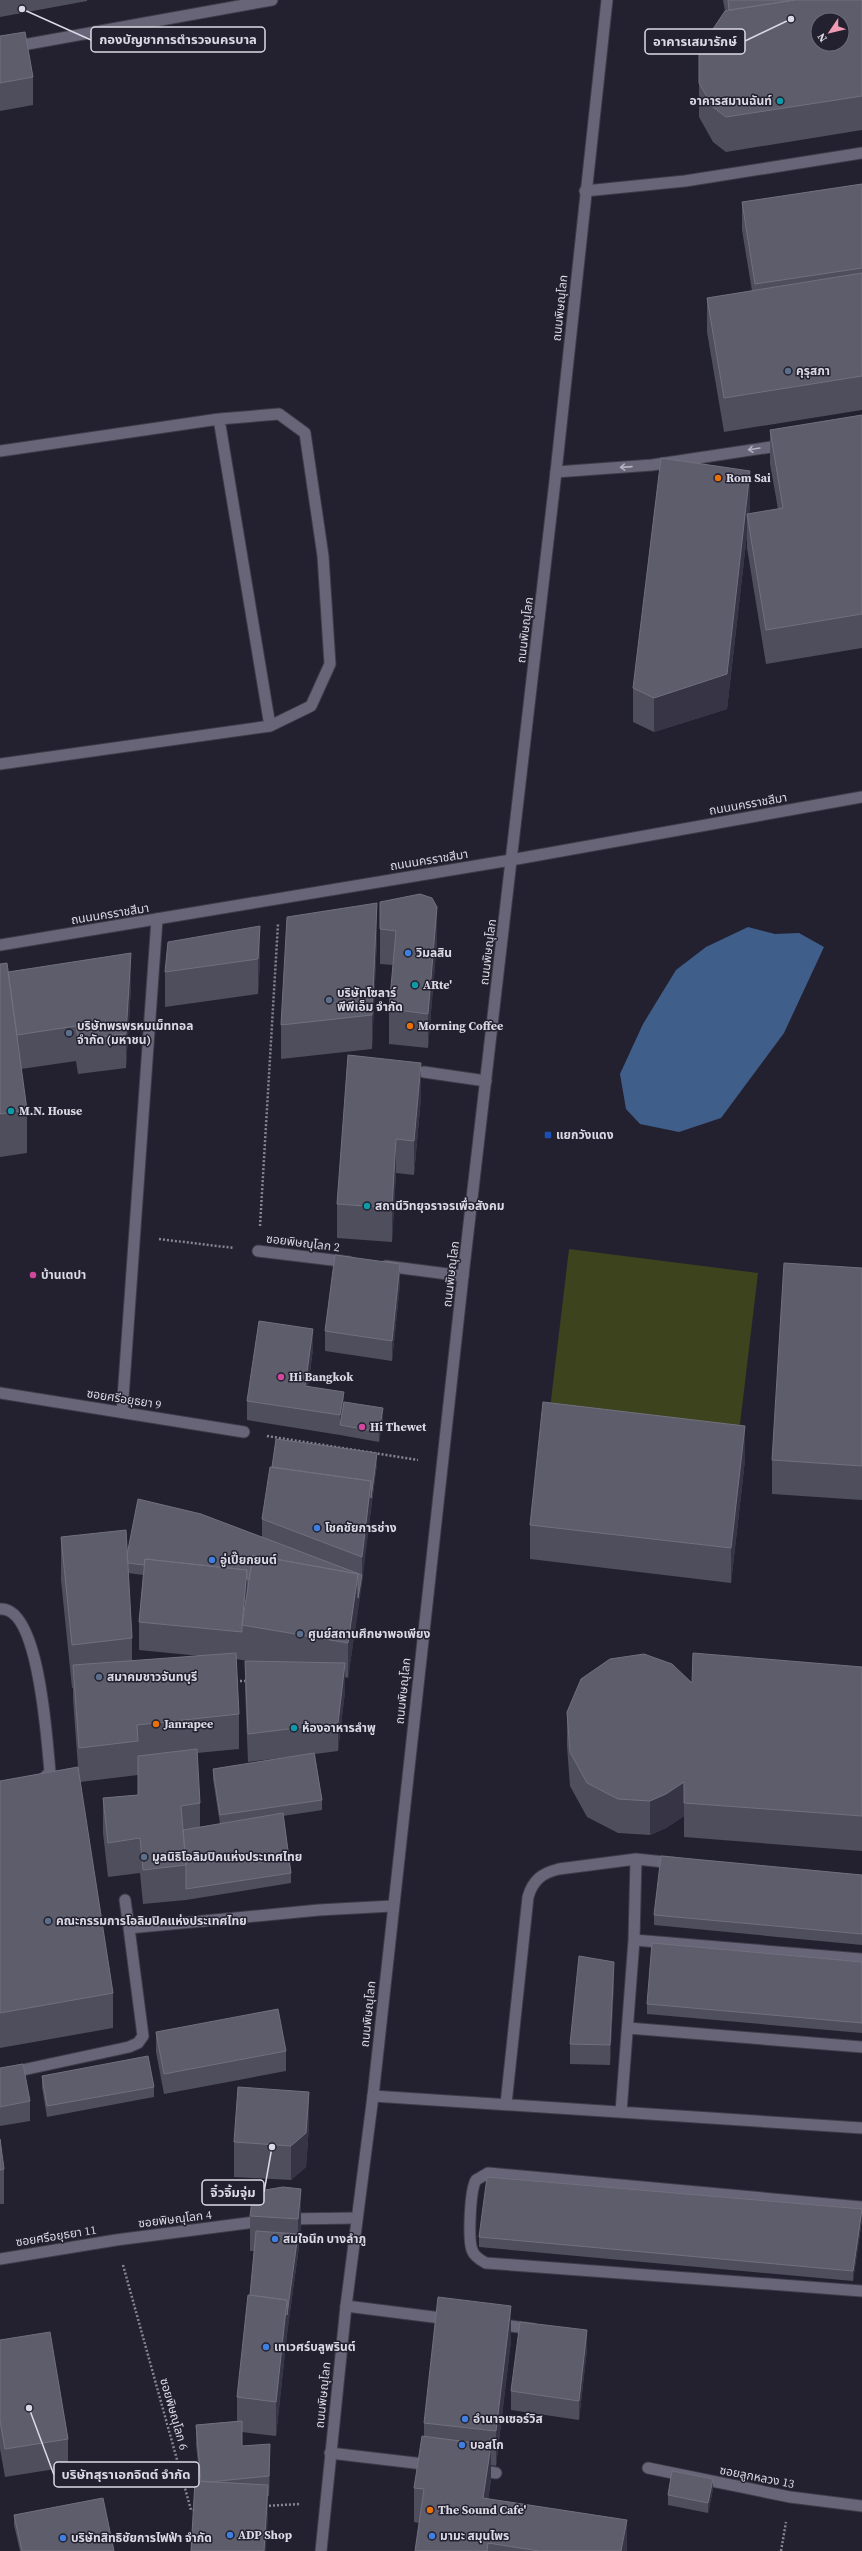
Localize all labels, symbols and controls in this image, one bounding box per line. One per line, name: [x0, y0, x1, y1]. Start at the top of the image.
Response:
north arrow: [810, 12, 850, 52]
callout: กองบัญชาการตำรวจนครบาล: [91, 27, 265, 52]
callout: อาคารเสมารักษ์: [645, 29, 745, 54]
text: N: [814, 30, 831, 45]
text: กองบัญชาการตำรวจนครบาล: [99, 31, 257, 48]
text: อาคารเสมารักษ์: [653, 33, 737, 50]
place label: อาคารสมานฉันท์: [690, 93, 772, 109]
marker: อาคารสมานฉันท์: [775, 96, 785, 106]
street label: ถนนพิษณุโลก: [549, 274, 571, 342]
place label: คุรุสภา: [796, 363, 830, 379]
marker: คุรุสภา: [783, 366, 793, 376]
one-way arrow: [748, 445, 761, 453]
one-way arrow: [620, 464, 633, 471]
place label: Rom Sai: [726, 470, 771, 486]
marker: Rom Sai: [713, 473, 723, 483]
street label: ถนนพิษณุโลก: [513, 596, 537, 664]
street label: ถนนนครราชสีมา: [708, 789, 788, 819]
street label: ถนนนครราชสีมา: [389, 846, 469, 874]
street label: ถนนนครราชสีมา: [70, 900, 150, 928]
street label: ถนนพิษณุโลก: [476, 918, 500, 986]
place label: วิมลสิน: [415, 945, 452, 961]
marker: วิมลสิน: [403, 948, 413, 958]
place label: ARte': [423, 977, 452, 993]
marker: ARte': [410, 980, 420, 990]
place label: บริษัทโซลาร์ พีพีเอ็ม จำกัด: [337, 985, 403, 1015]
marker: บริษัทโซลาร์ พีพีเอ็ม จำกัด: [324, 995, 334, 1005]
place label: บริษัทพรพรหมเม็ททอล จำกัด (มหาชน): [77, 1018, 193, 1048]
place label: Morning Coffee: [418, 1018, 503, 1034]
marker: Morning Coffee: [405, 1021, 415, 1031]
marker: บริษัทพรพรหมเม็ททอล จำกัด (มหาชน): [64, 1028, 74, 1038]
place label: M.N. House: [19, 1103, 82, 1119]
marker: M.N. House: [6, 1106, 16, 1116]
place label: แยกวังแดง: [556, 1127, 614, 1143]
marker: แยกวังแดง: [543, 1130, 553, 1140]
place label: สถานีวิทยุจราจรเพื่อสังคม: [375, 1197, 504, 1214]
marker: สถานีวิทยุจราจรเพื่อสังคม: [362, 1201, 372, 1211]
street label: ซอยพิษณุโลก 2: [265, 1231, 341, 1255]
street label: ถนนพิษณุโลก: [439, 1240, 463, 1308]
place label: บ้านเตปา: [41, 1267, 86, 1283]
marker: บ้านเตปา: [28, 1270, 38, 1280]
place label: Hi Bangkok: [289, 1369, 354, 1385]
marker: Hi Bangkok: [276, 1372, 286, 1382]
street label: ซอยศรีอยุธยา 9: [86, 1385, 162, 1413]
place label: Hi Thewet: [370, 1419, 427, 1435]
marker: Hi Thewet: [357, 1422, 367, 1432]
place label: โชคชัยการช่าง: [325, 1520, 397, 1536]
marker: โชคชัยการช่าง: [312, 1523, 322, 1533]
place label: อู่เปี๊ยกยนต์: [220, 1551, 277, 1568]
marker: อู่เปี๊ยกยนต์: [207, 1555, 217, 1565]
place label: ศูนย์สถานศึกษาพอเพียง: [308, 1626, 430, 1642]
marker: ศูนย์สถานศึกษาพอเพียง: [295, 1629, 305, 1639]
street label: ถนนพิษณุโลก: [392, 1657, 414, 1725]
place label: สมาคมชาวจันทบุรี: [107, 1669, 197, 1685]
marker: สมาคมชาวจันทบุรี: [94, 1672, 104, 1682]
place label: Janrapee: [163, 1716, 213, 1732]
marker: Janrapee: [151, 1719, 161, 1729]
place label: ห้องอาหารลำพู: [302, 1720, 376, 1736]
marker: ห้องอาหารลำพู: [289, 1723, 299, 1733]
place label: มูลนิธิโอลิมปิคแห่งประเทศไทย: [152, 1849, 302, 1865]
marker: มูลนิธิโอลิมปิคแห่งประเทศไทย: [139, 1852, 149, 1862]
place label: คณะกรรมการโอลิมปิคแห่งประเทศไทย: [56, 1913, 247, 1929]
marker: คณะกรรมการโอลิมปิคแห่งประเทศไทย: [43, 1916, 53, 1926]
street label: ถนนพิษณุโลก: [357, 1980, 379, 2048]
callout: จิ๋วจิ้มจุ่ม: [202, 2180, 264, 2205]
text: จิ๋วจิ้มจุ่ม: [210, 2184, 256, 2201]
street label: ซอยพิษณุโลก 4: [137, 2207, 213, 2231]
street label: ซอยศรีอยุธยา 11: [15, 2222, 97, 2250]
place label: สมใจนึก บางลำภู: [283, 2231, 366, 2247]
marker: สมใจนึก บางลำภู: [270, 2234, 280, 2244]
place label: เทเวศร์บลูพรินต์: [274, 2339, 356, 2355]
marker: เทเวศร์บลูพรินต์: [261, 2342, 271, 2352]
street label: ถนนพิษณุโลก: [312, 2361, 334, 2429]
street label: ซอยพิษณุโลก 6: [156, 2376, 192, 2452]
place label: อำนาจเซอร์วิส: [473, 2411, 543, 2427]
marker: อำนาจเซอร์วิส: [460, 2414, 470, 2424]
place label: บอสโก: [470, 2437, 504, 2453]
marker: บอสโก: [457, 2440, 467, 2450]
callout: บริษัทสุราเอกจิตต์ จำกัด: [54, 2462, 199, 2487]
street label: ซอยลูกหลวง 13: [718, 2462, 796, 2492]
text: บริษัทสุราเอกจิตต์ จำกัด: [62, 2466, 190, 2483]
place label: The Sound Cafe': [438, 2502, 526, 2518]
marker: The Sound Cafe': [425, 2505, 435, 2515]
place label: ADP Shop: [238, 2527, 292, 2543]
place label: มามะ สมุนไพร: [440, 2528, 509, 2544]
place label: บริษัทสิทธิชัยการไฟฟ้า จำกัด: [71, 2530, 212, 2546]
marker: ADP Shop: [225, 2530, 235, 2540]
marker: มามะ สมุนไพร: [427, 2531, 437, 2541]
marker: บริษัทสิทธิชัยการไฟฟ้า จำกัด: [58, 2533, 68, 2543]

